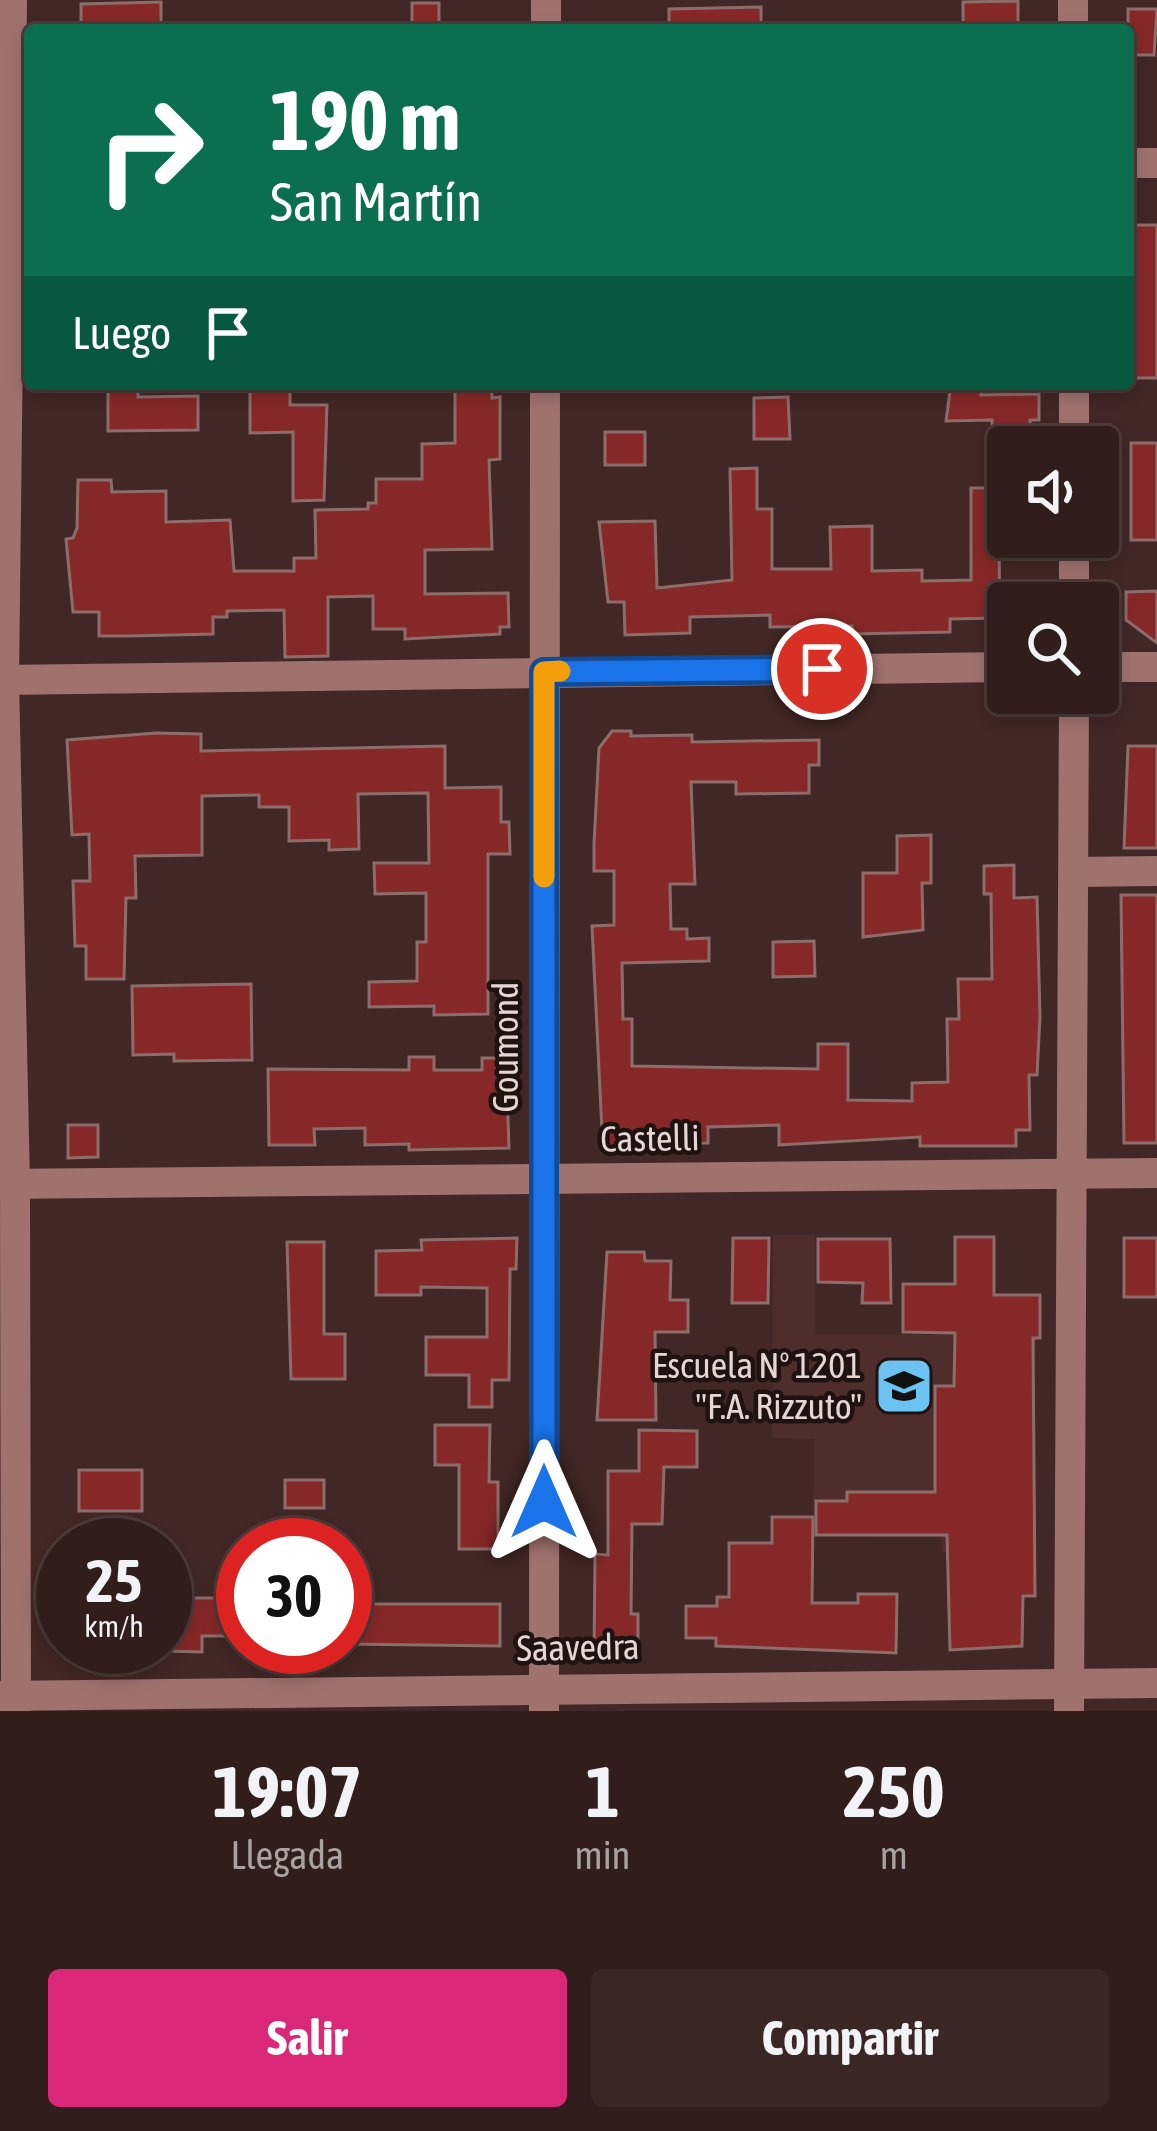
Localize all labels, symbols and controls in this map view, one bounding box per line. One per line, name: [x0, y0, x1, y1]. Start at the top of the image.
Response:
icon: right: [72, 72, 228, 228]
text: 190 m: [270, 72, 460, 168]
text: San Martín: [270, 171, 482, 232]
icon: arrive: [195, 300, 261, 366]
text: Luego: [72, 307, 171, 359]
map controls: [987, 426, 1119, 714]
button: sound: [987, 426, 1119, 558]
button: search: [987, 582, 1119, 714]
pin: [771, 618, 873, 720]
icon: arrive: [789, 636, 855, 702]
street label: Goumond: [484, 982, 526, 1112]
street label: Castelli: [600, 1116, 700, 1160]
place label: Escuela N° 1201 "F.A. Rizzuto": [652, 1344, 862, 1427]
school or university icon: Escuela N° 1201 "F.A. Rizzuto": [873, 1355, 935, 1417]
position arrow: [481, 1439, 607, 1565]
speed limit sign: 30: [216, 1518, 372, 1674]
text: 25: [86, 1546, 142, 1615]
text: km/h: [84, 1609, 144, 1643]
street label: Saavedra: [516, 1625, 640, 1669]
text: 19:07: [212, 1750, 362, 1832]
text: 1: [586, 1750, 619, 1832]
text: 250: [843, 1750, 945, 1832]
text: Llegada: [231, 1833, 344, 1877]
text: min: [575, 1833, 631, 1877]
text: m: [880, 1833, 908, 1877]
button: Salir: [48, 1969, 567, 2107]
button: Compartir: [591, 1969, 1109, 2107]

